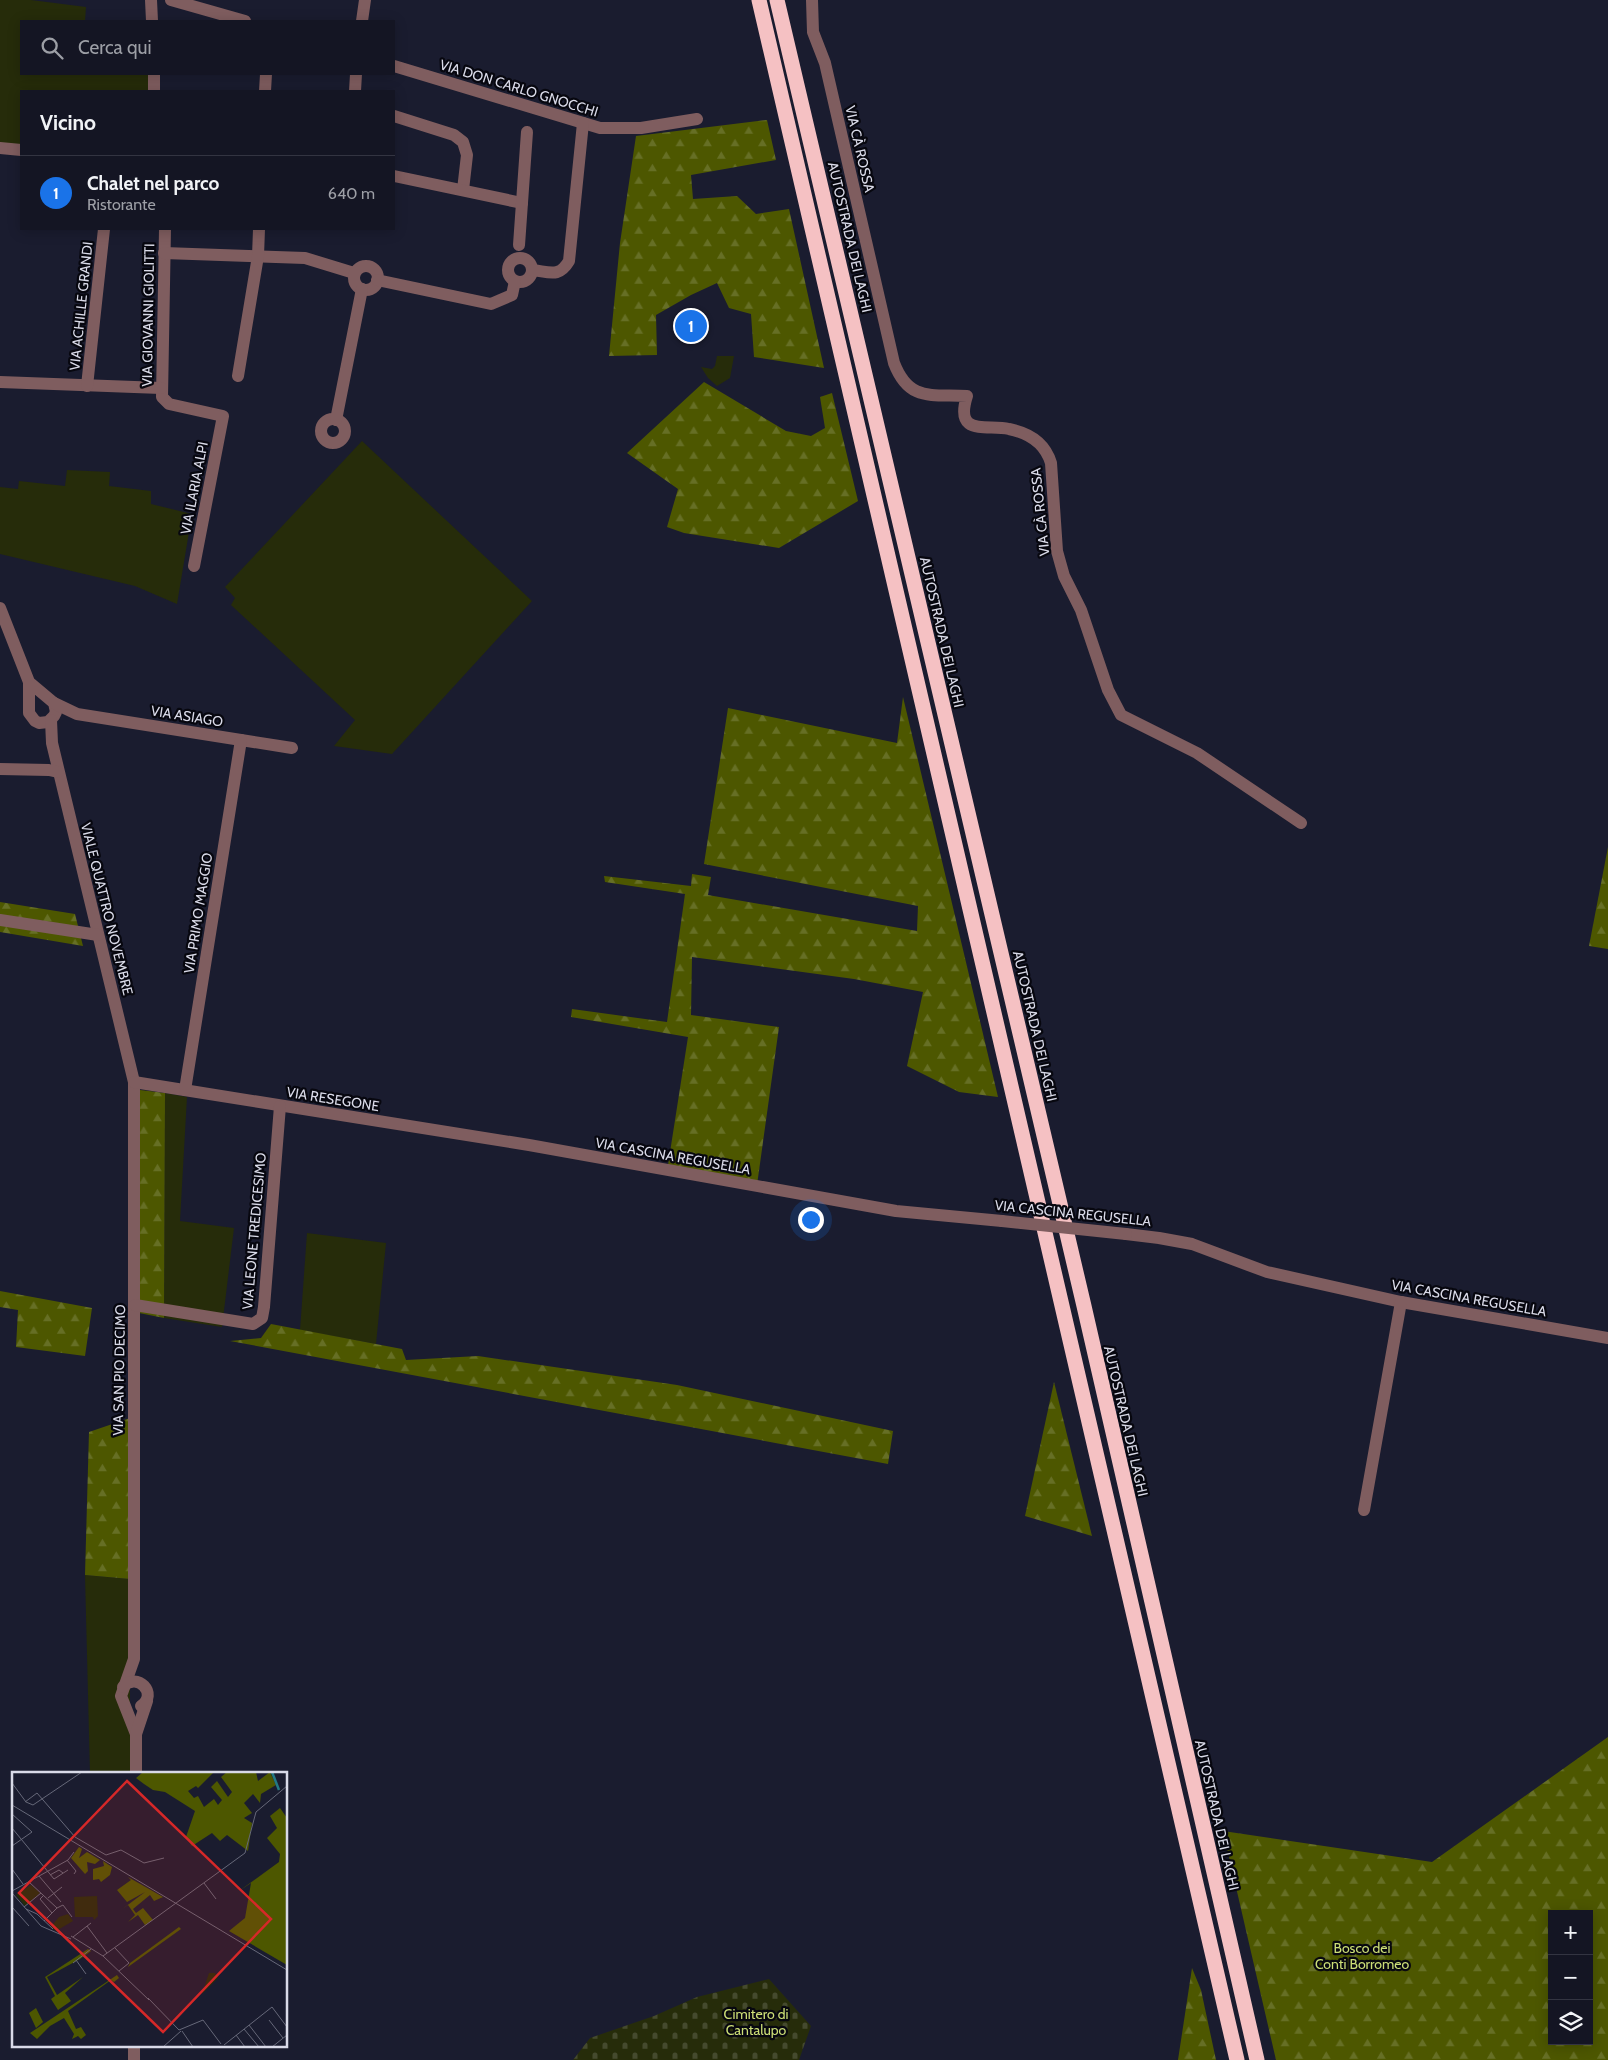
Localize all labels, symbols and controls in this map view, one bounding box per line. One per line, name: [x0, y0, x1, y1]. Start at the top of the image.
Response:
search box: [20, 20, 395, 75]
icon: search: [38, 34, 66, 62]
text: Cerca qui: [78, 36, 152, 59]
street label: VIA DON CARLO GNOCCHI: [438, 55, 600, 121]
street label: VIA CÀ ROSSA: [841, 104, 879, 194]
text: Vicino: [40, 110, 96, 135]
street label: AUTOSTRADA DEI LAGHI: [824, 160, 876, 314]
text: Chalet nel parco: [87, 172, 219, 195]
text: 1: [53, 184, 59, 203]
text: 640 m: [328, 184, 375, 203]
text: Ristorante: [87, 195, 156, 214]
street label: VIA ACHILLE GRANDI: [65, 241, 97, 371]
street label: VIA GIOVANNI GIOLITTI: [138, 243, 158, 387]
pin: 1: [675, 307, 707, 345]
street label: VIA ILARIA ALPI: [176, 440, 212, 536]
street label: VIA CÀ ROSSA: [1026, 467, 1054, 557]
street label: AUTOSTRADA DEI LAGHI: [916, 555, 968, 709]
street label: VIA ASIAGO: [150, 701, 225, 731]
street label: VIALE QUATTRO NOVEMBRE: [77, 821, 137, 997]
street label: VIA PRIMO MAGGIO: [180, 851, 216, 975]
street label: AUTOSTRADA DEI LAGHI: [1009, 949, 1061, 1103]
street label: VIA RESEGONE: [285, 1083, 381, 1115]
street label: VIA CASCINA REGUSELLA: [594, 1133, 752, 1179]
street label: VIA LEONE TREDICESIMO: [238, 1152, 270, 1310]
street label: VIA CASCINA REGUSELLA: [994, 1196, 1153, 1230]
your location: [798, 1207, 824, 1233]
street label: VIA CASCINA REGUSELLA: [1390, 1275, 1548, 1321]
street label: VIA SAN PIO DECIMO: [109, 1304, 129, 1436]
street label: AUTOSTRADA DEI LAGHI: [1100, 1344, 1152, 1498]
street label: AUTOSTRADA DEI LAGHI: [1191, 1738, 1243, 1892]
inset map: [12, 1772, 288, 2048]
map controls: [1548, 1910, 1593, 2045]
button: +: [1548, 1910, 1593, 1955]
park label: Bosco dei Conti Borromeo: [1315, 1939, 1409, 1973]
button: −: [1548, 1955, 1593, 2000]
button: layers: [1548, 2000, 1593, 2045]
park label: Cimitero di Cantalupo: [724, 2005, 788, 2039]

